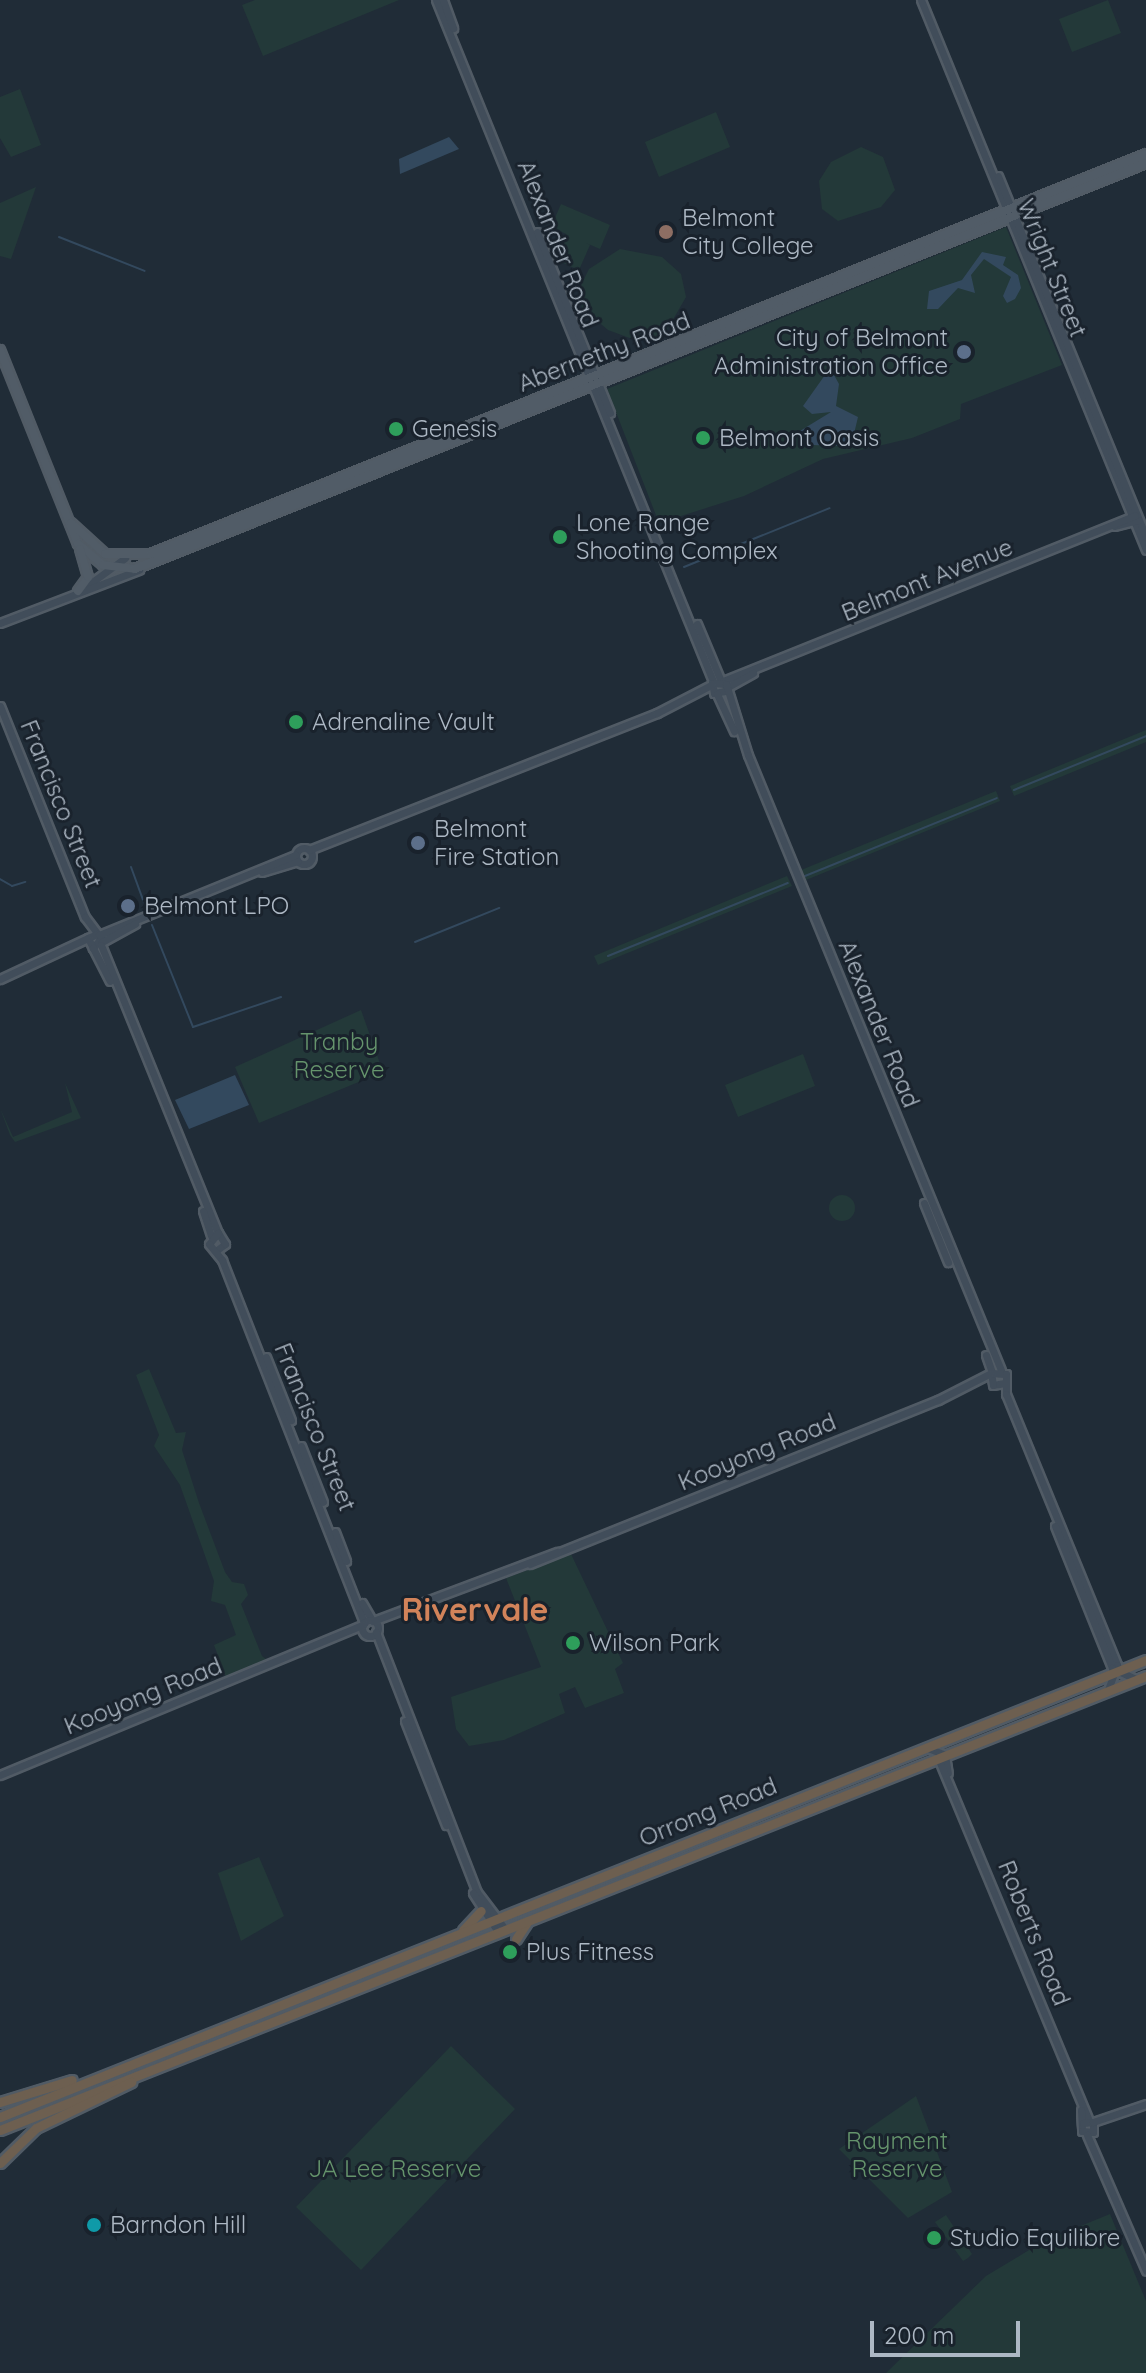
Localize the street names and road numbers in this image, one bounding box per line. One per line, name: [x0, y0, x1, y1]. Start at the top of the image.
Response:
street label: Alexander Road: [511, 156, 605, 332]
street label: Wright Street: [1011, 195, 1093, 341]
street label: Abernethy Road: [514, 306, 694, 398]
street label: Belmont Avenue: [837, 533, 1017, 627]
street label: Francisco Street: [14, 716, 108, 892]
street label: Alexander Road: [832, 936, 926, 1112]
street label: Francisco Street: [268, 1339, 362, 1515]
street label: Kooyong Road: [674, 1407, 840, 1497]
street label: Kooyong Road: [60, 1651, 226, 1741]
street label: Orrong Road: [635, 1771, 781, 1853]
street label: Roberts Road: [992, 1856, 1076, 2010]

